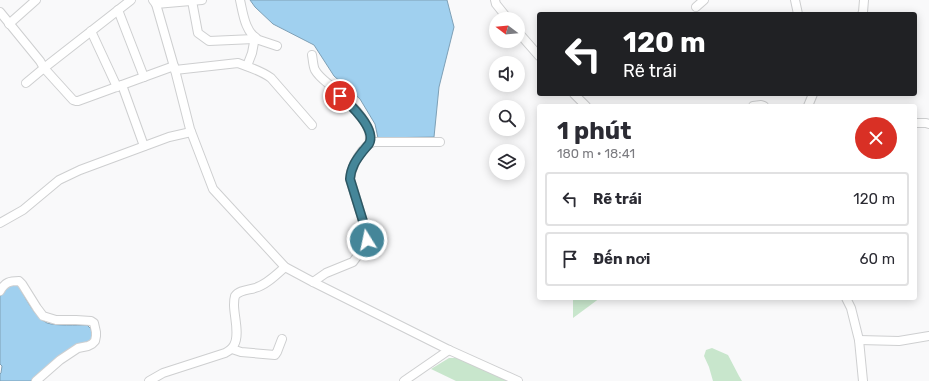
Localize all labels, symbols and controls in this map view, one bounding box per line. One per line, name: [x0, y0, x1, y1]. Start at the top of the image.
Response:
north arrow: [489, 12, 525, 48]
map controls: [489, 12, 525, 180]
text: 120 m: [623, 26, 706, 59]
icon: left: [557, 28, 609, 80]
button: sound: [489, 56, 525, 92]
text: Rẽ trái: [623, 60, 677, 82]
pin: [323, 79, 357, 113]
icon: arrive: [329, 85, 351, 107]
button: search: [489, 100, 525, 136]
text: 1 phút: [557, 117, 631, 145]
button: close: [855, 117, 897, 159]
button: layers: [489, 144, 525, 180]
text: 180 m · 18:41: [557, 146, 635, 161]
icon: left: [559, 188, 581, 210]
text: Rẽ trái: [593, 190, 642, 208]
text: 120 m: [853, 190, 895, 208]
position arrow: [346, 219, 388, 261]
icon: arrive: [559, 248, 581, 270]
text: Đến nơi: [593, 250, 650, 268]
text: 60 m: [859, 250, 895, 268]

